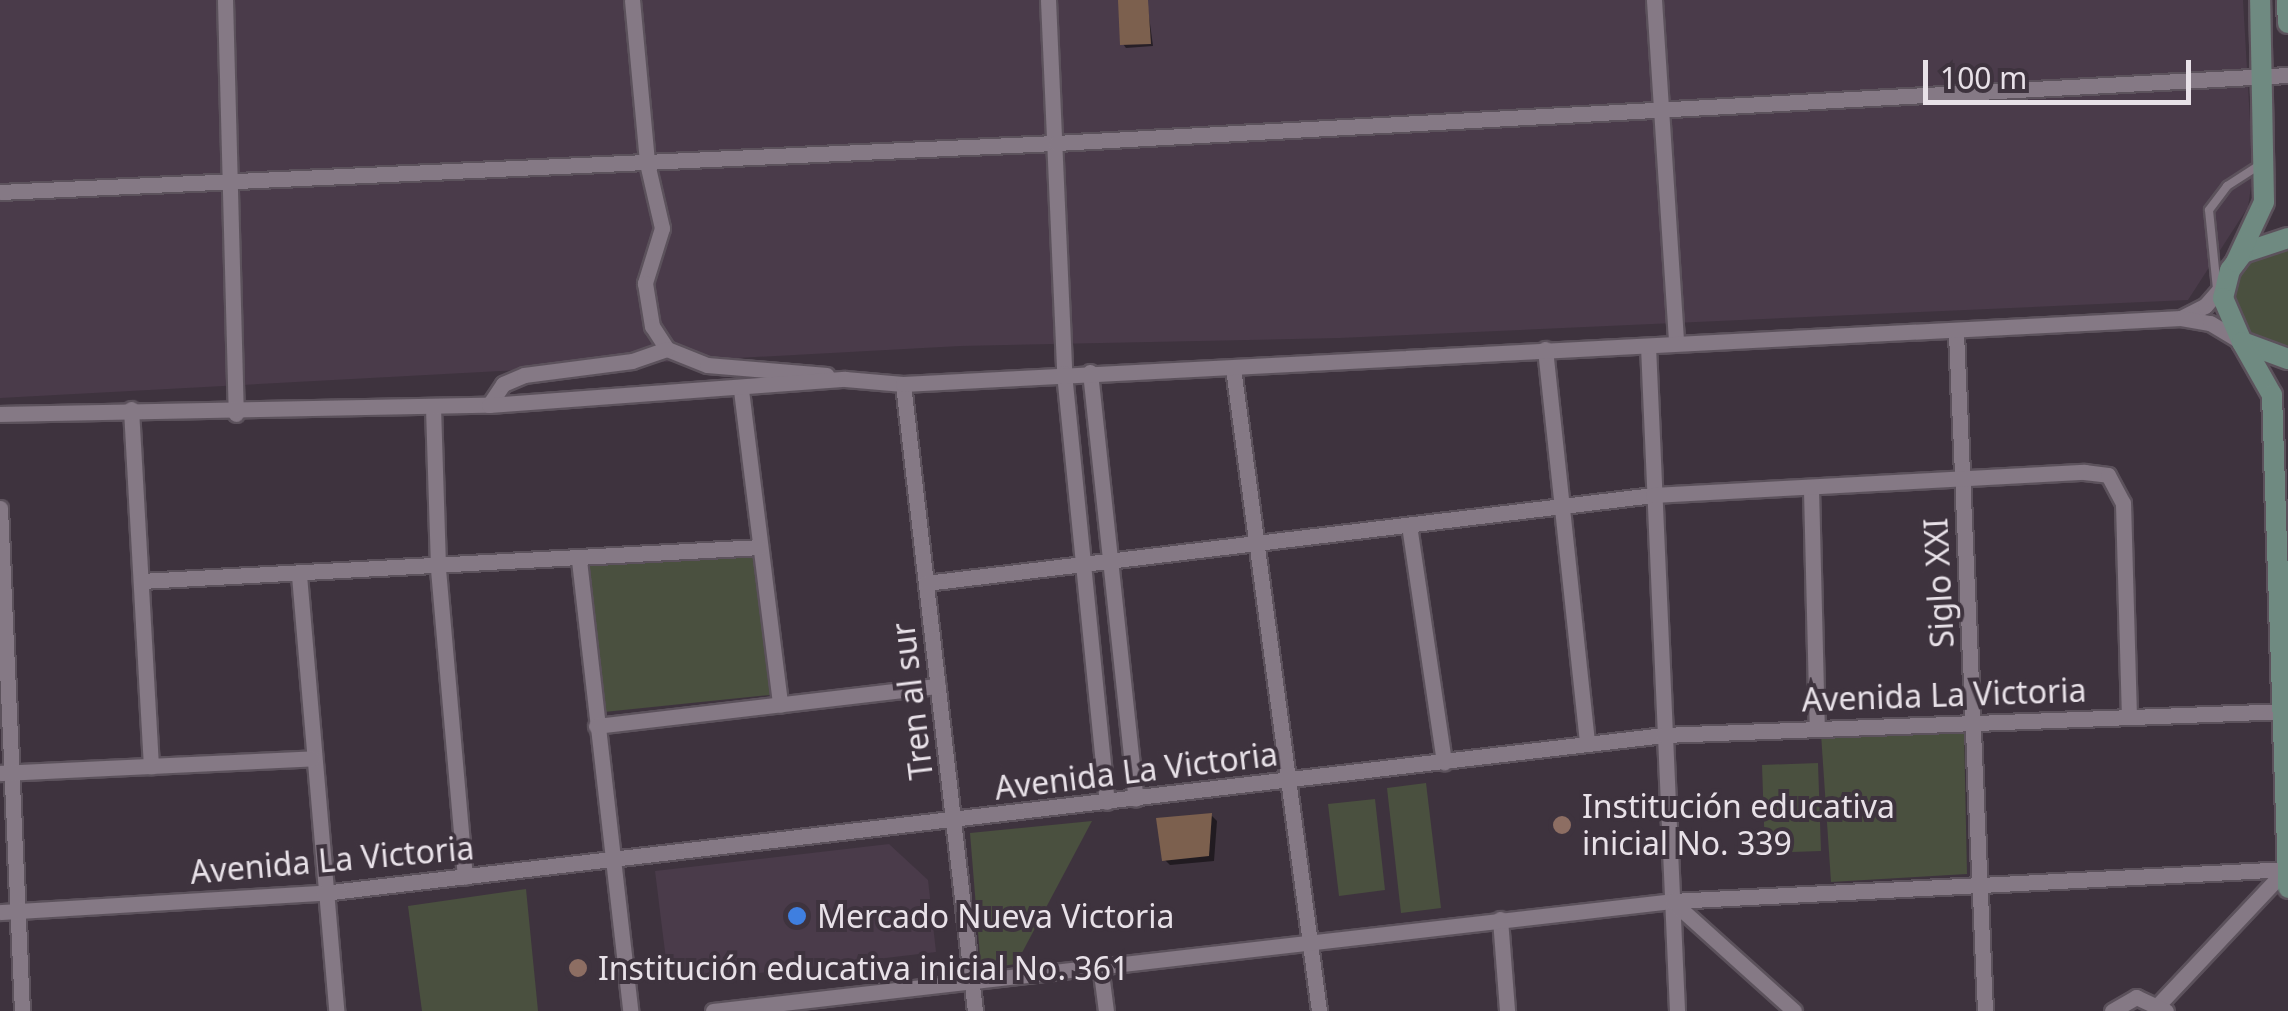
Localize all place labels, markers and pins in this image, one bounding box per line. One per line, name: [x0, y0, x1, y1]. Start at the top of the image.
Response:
place label: Institución educativa inicial No. 339: [1582, 788, 1895, 863]
marker: Institución educativa inicial No. 339: [1551, 814, 1573, 836]
place label: Mercado Nueva Victoria: [817, 897, 1175, 935]
marker: Mercado Nueva Victoria: [786, 905, 808, 927]
place label: Institución educativa inicial No. 361: [598, 949, 1129, 987]
marker: Institución educativa inicial No. 361: [567, 957, 589, 979]

